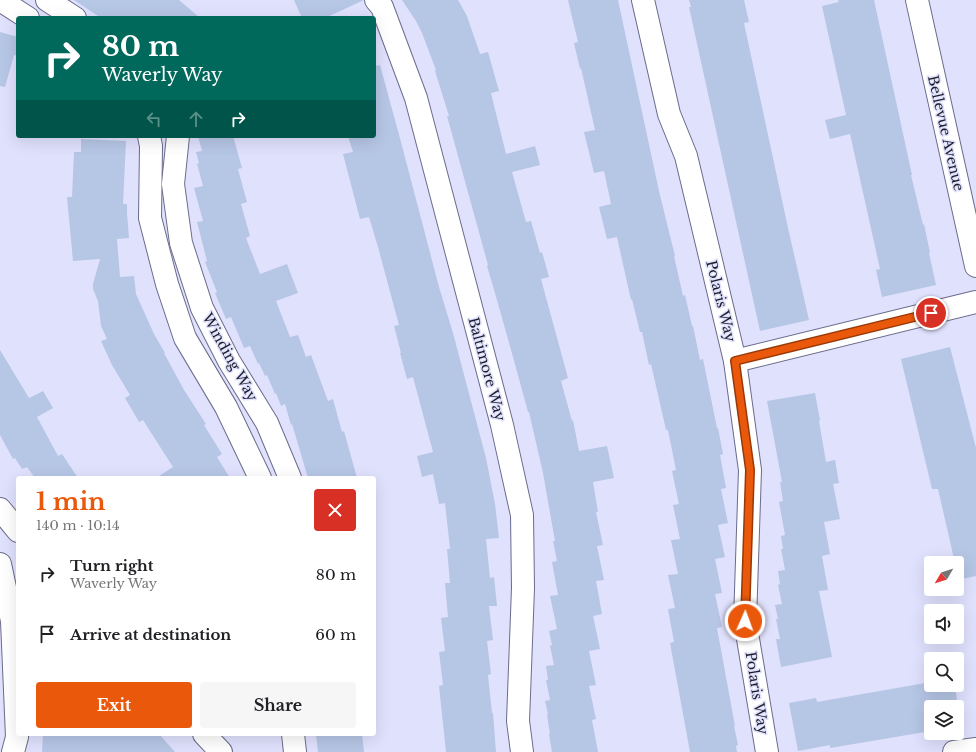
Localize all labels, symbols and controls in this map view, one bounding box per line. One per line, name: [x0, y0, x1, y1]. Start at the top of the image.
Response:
text: 80 m: [102, 29, 179, 64]
icon: right: [36, 32, 88, 84]
text: Waverly Way: [102, 64, 223, 86]
street label: Bellevue Avenue: [924, 73, 968, 193]
icon: left: [143, 108, 165, 130]
icon: ahead: [185, 108, 207, 130]
icon: right: [227, 108, 249, 130]
street label: Polaris Way: [702, 258, 740, 344]
pin: [914, 296, 948, 330]
icon: arrive: [920, 302, 942, 324]
street label: Winding Way: [198, 309, 262, 404]
street label: Baltimore Way: [464, 315, 510, 423]
text: 1 min: [36, 487, 106, 516]
button: close: [314, 489, 356, 531]
text: 140 m · 10:14: [36, 517, 120, 534]
text: Turn right: [70, 556, 153, 575]
north arrow: [924, 556, 964, 596]
map controls: [924, 556, 964, 740]
icon: right: [36, 563, 58, 585]
text: 80 m: [316, 565, 356, 584]
text: Waverly Way: [70, 575, 157, 592]
position arrow: [724, 600, 766, 642]
button: sound: [924, 604, 964, 644]
icon: arrive: [36, 623, 58, 645]
text: Arrive at destination: [70, 625, 231, 644]
text: 60 m: [315, 625, 356, 644]
street label: Polaris Way: [742, 650, 772, 736]
button: search: [924, 652, 964, 692]
button: Exit: [36, 682, 192, 728]
button: Share: [200, 682, 356, 728]
button: layers: [924, 700, 964, 740]

